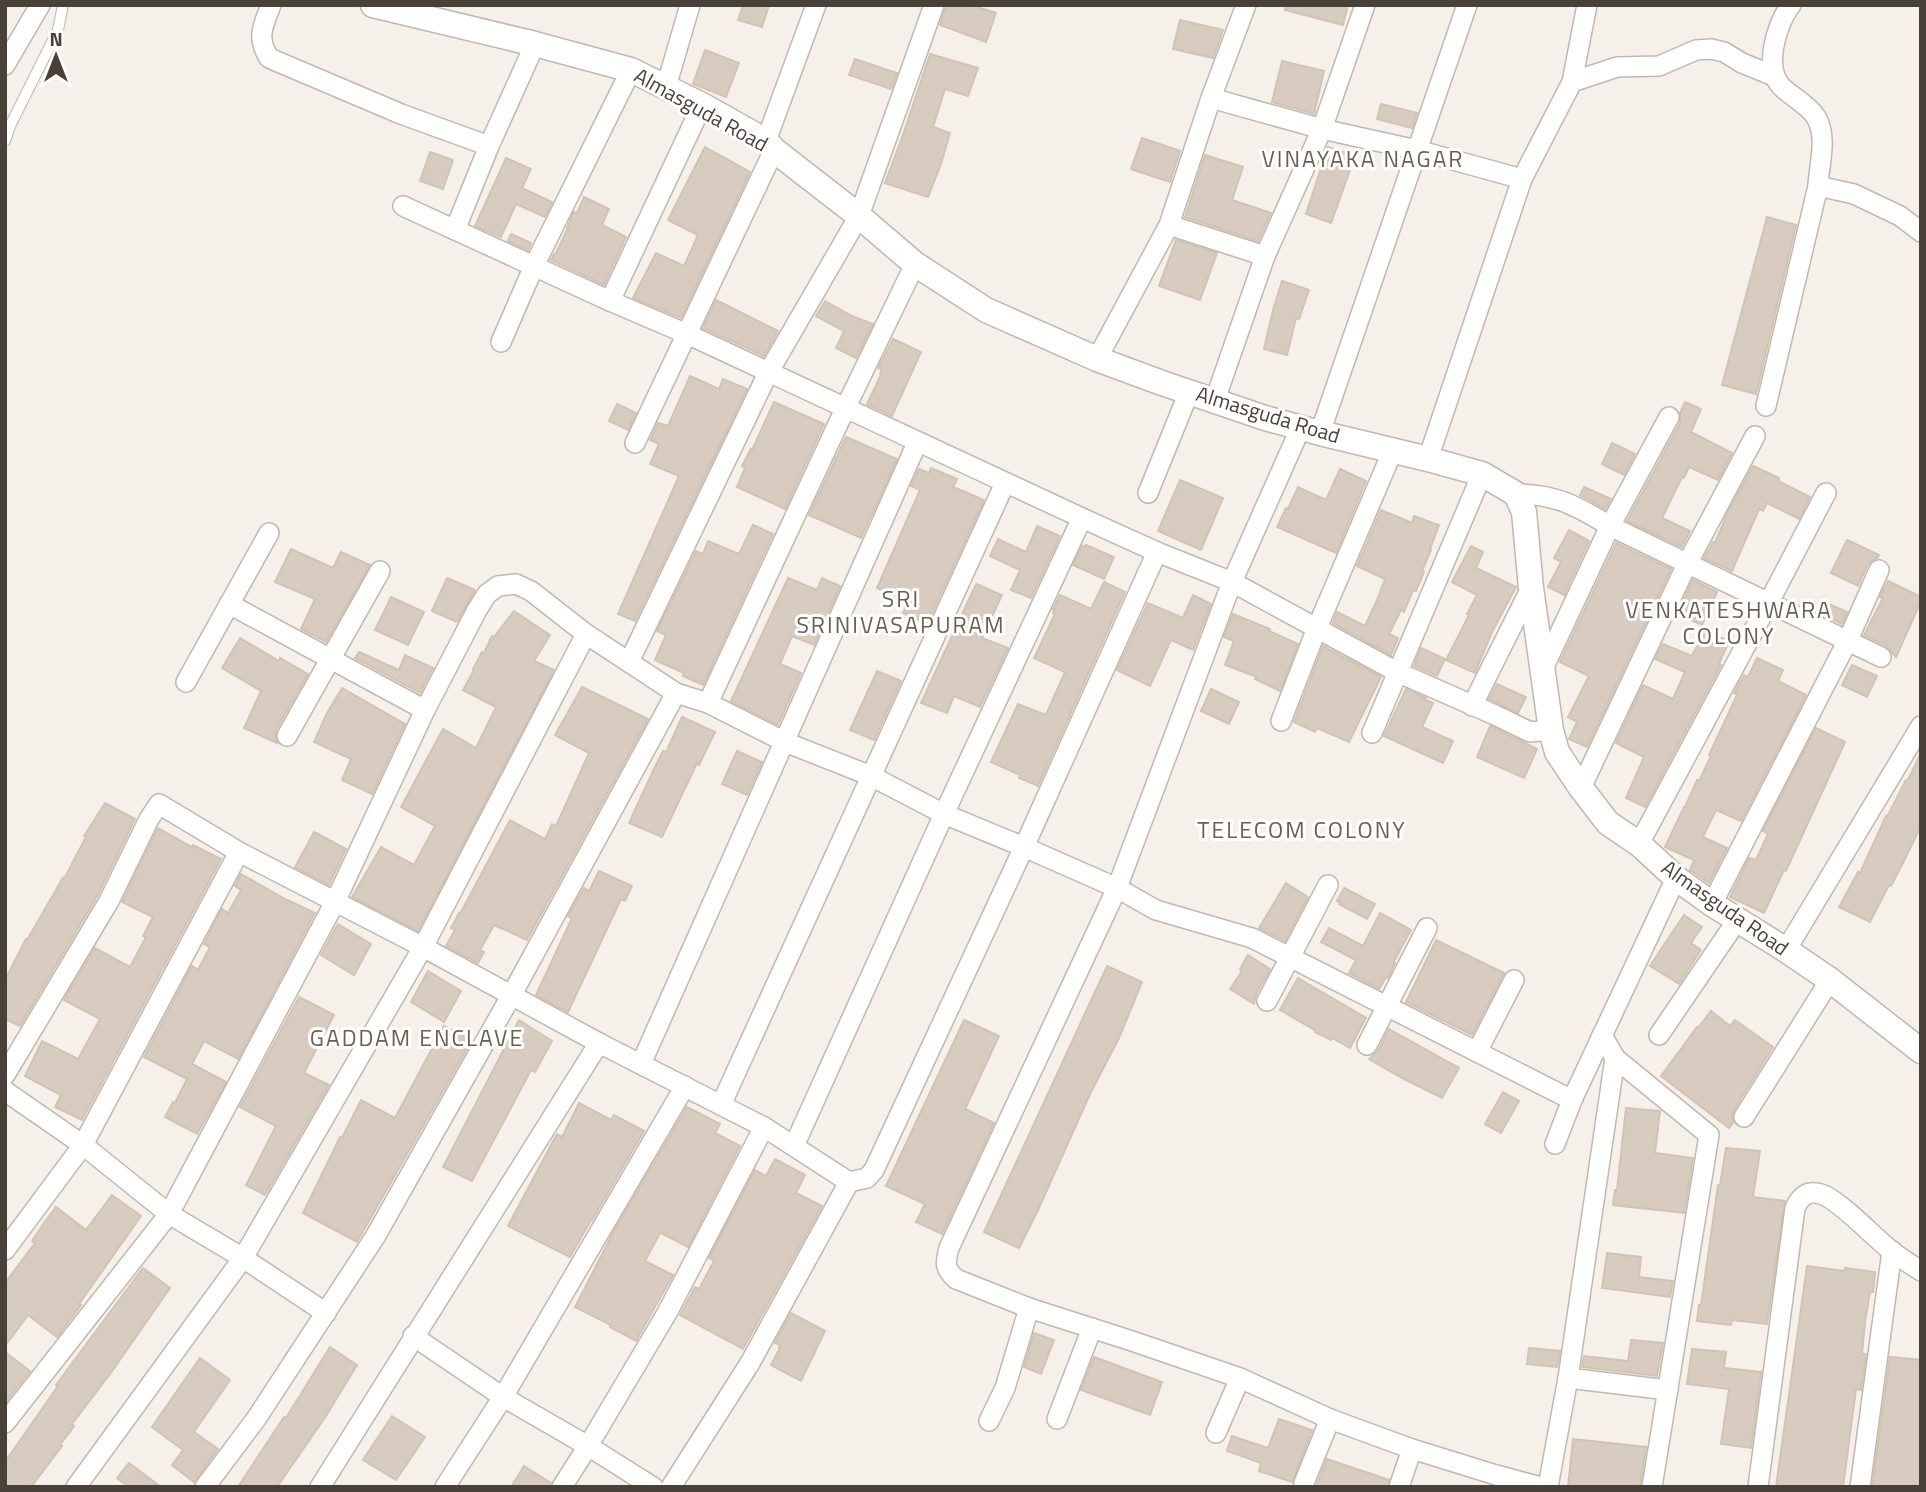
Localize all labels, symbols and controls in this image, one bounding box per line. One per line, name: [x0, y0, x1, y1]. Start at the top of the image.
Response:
north arrow: [21, 21, 91, 91]
text: N: [49, 24, 63, 53]
street label: Almasguda Road: [629, 59, 774, 159]
district label: VINAYAKA NAGAR: [1261, 141, 1465, 176]
street label: Almasguda Road: [1192, 377, 1344, 451]
district label: SRI SRINIVASAPURAM: [796, 581, 1006, 642]
district label: VENKATESHWARA COLONY: [1625, 592, 1833, 653]
district label: TELECOM COLONY: [1197, 812, 1407, 847]
street label: Almasguda Road: [1655, 851, 1796, 963]
district label: GADDAM ENCLAVE: [310, 1020, 524, 1055]

